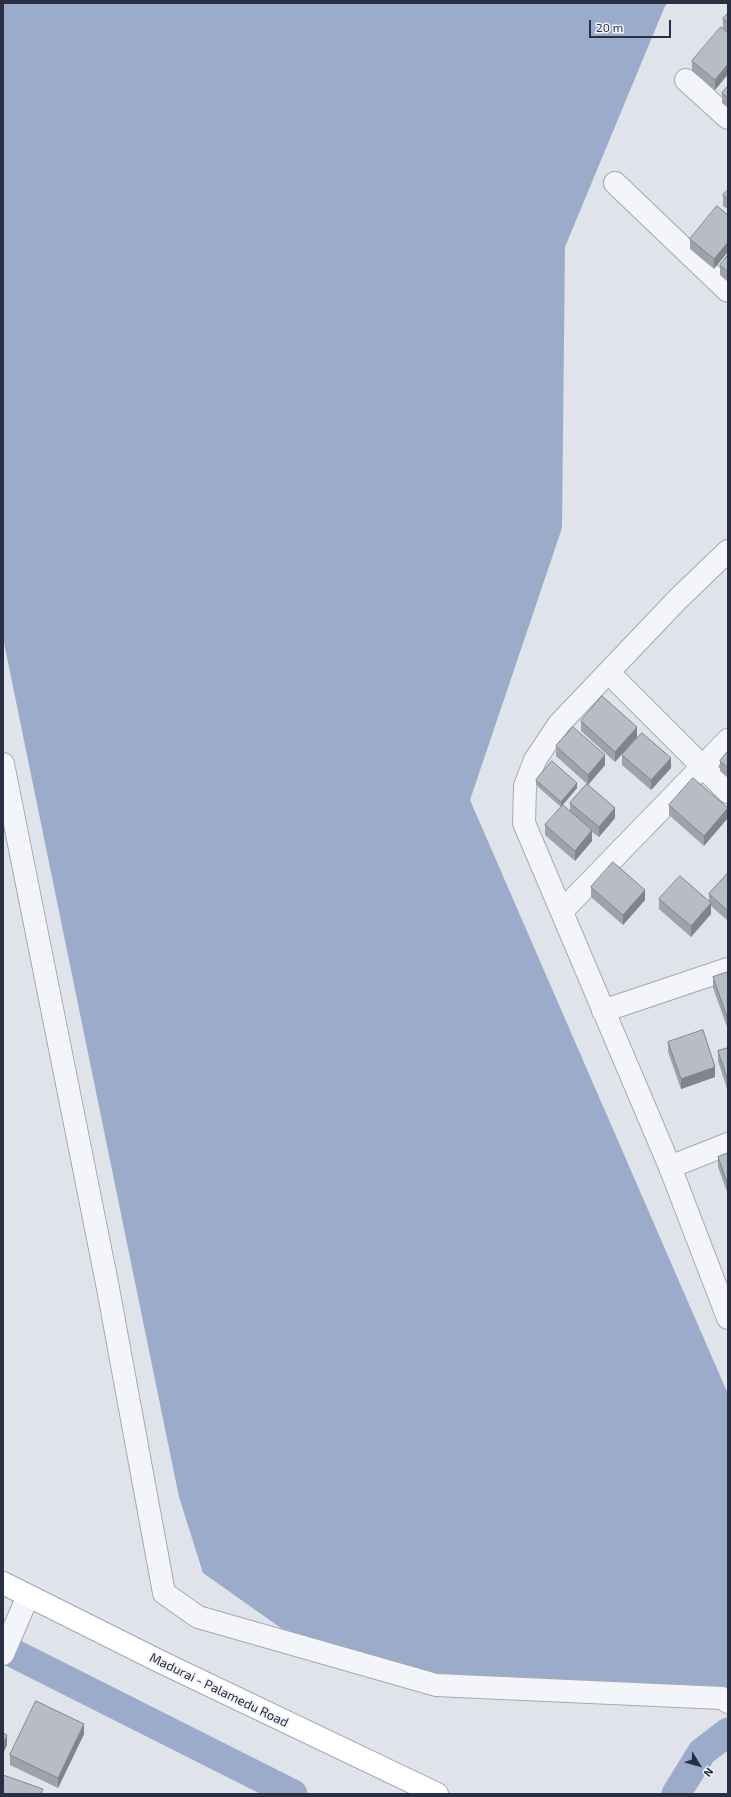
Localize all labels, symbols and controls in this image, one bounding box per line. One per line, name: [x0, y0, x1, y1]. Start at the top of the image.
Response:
scale bar: [591, 12, 673, 38]
text: 20 m: [596, 20, 623, 34]
street label: Madurai - Palamedu Road: [147, 1650, 291, 1730]
north arrow: [679, 1745, 719, 1785]
text: N: [701, 1765, 717, 1780]

